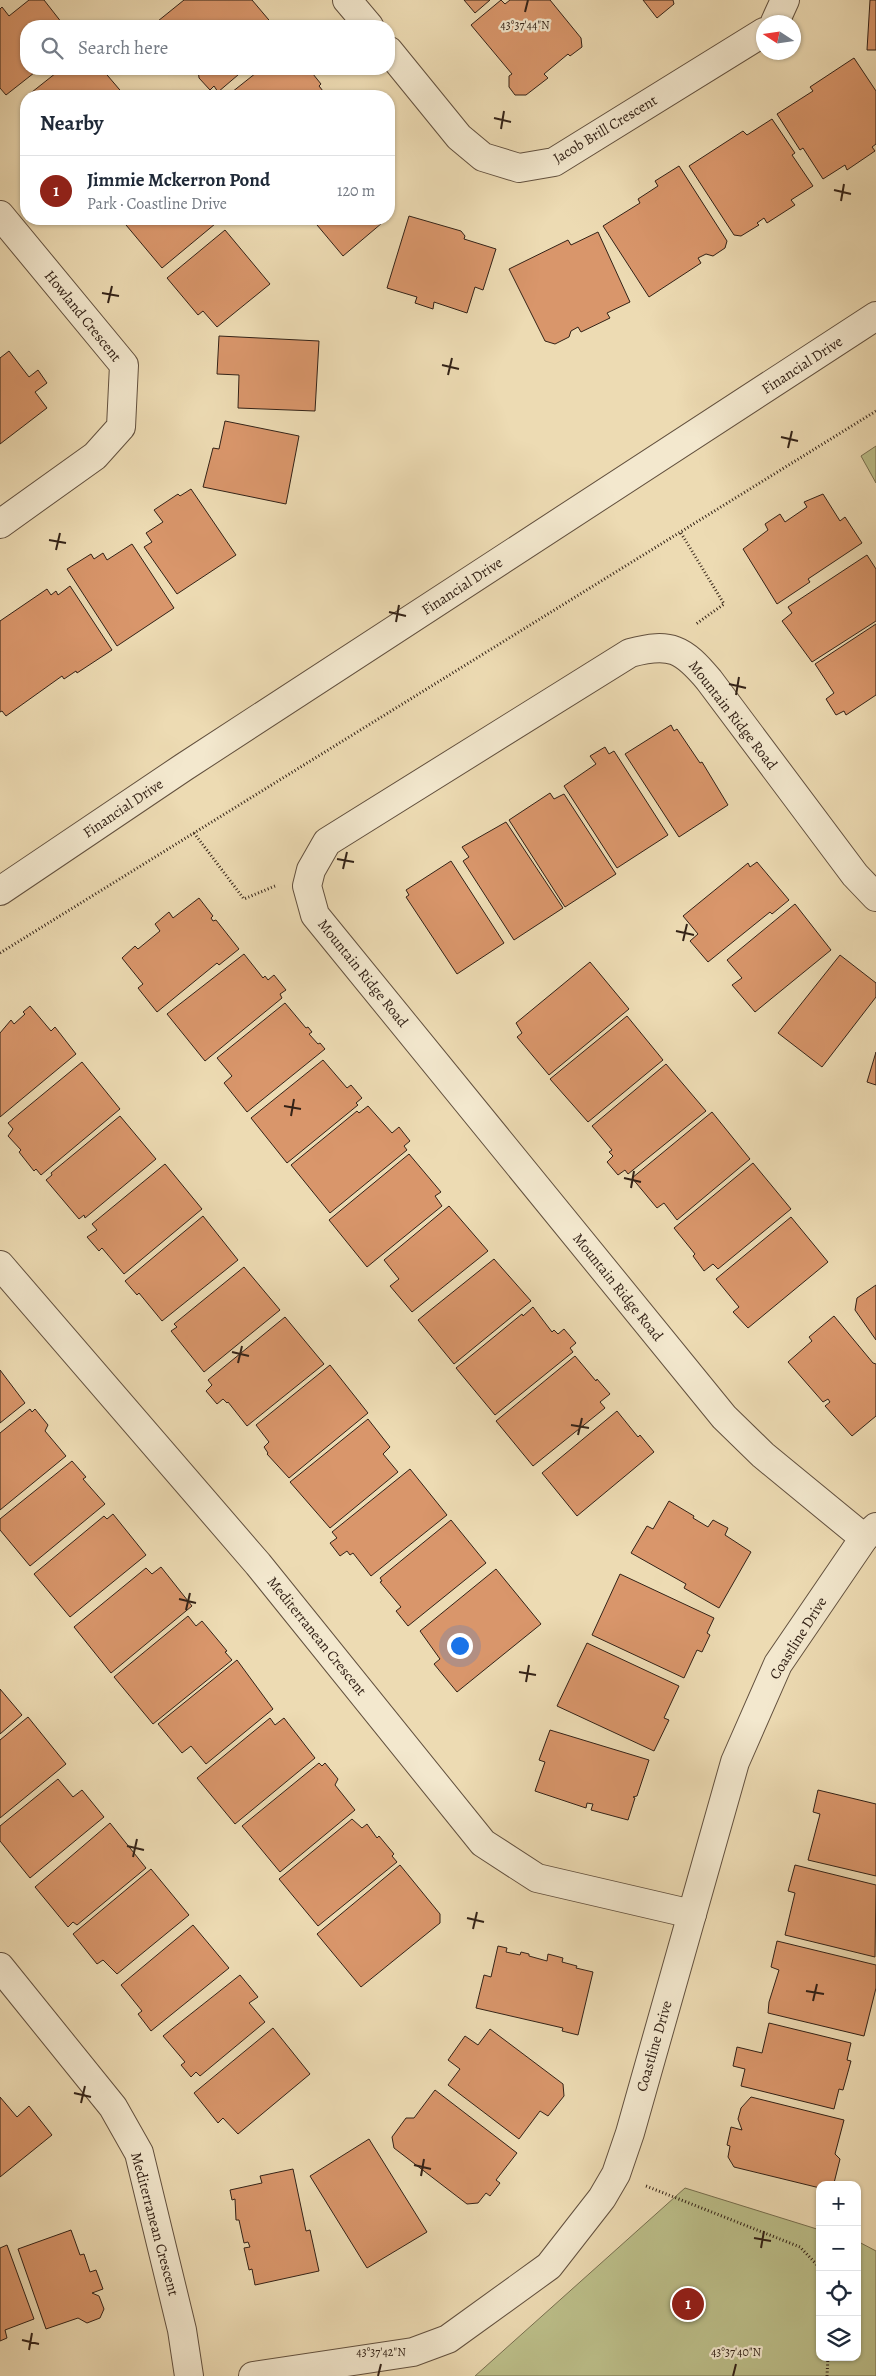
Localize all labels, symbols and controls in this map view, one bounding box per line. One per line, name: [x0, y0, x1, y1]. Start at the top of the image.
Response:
north arrow: [756, 15, 801, 60]
text: 43°37'44"N: [500, 17, 550, 33]
search box: [20, 20, 395, 75]
icon: search: [38, 34, 66, 62]
text: Search here: [78, 35, 168, 61]
street label: Jacob Brill Crescent: [549, 90, 661, 168]
text: Nearby: [40, 109, 103, 137]
text: Jimmie Mckerron Pond: [87, 167, 270, 193]
text: 1: [53, 180, 59, 202]
text: 120 m: [337, 180, 375, 202]
text: Park · Coastline Drive: [87, 193, 227, 215]
street label: Howland Crescent: [40, 266, 126, 366]
street label: Financial Drive: [758, 331, 847, 399]
street label: Financial Drive: [418, 552, 507, 620]
street label: Mountain Ridge Road: [684, 656, 782, 774]
street label: Financial Drive: [79, 774, 167, 842]
street label: Mountain Ridge Road: [313, 915, 413, 1032]
street label: Mountain Ridge Road: [568, 1229, 668, 1346]
street label: Mediterranean Crescent: [263, 1572, 371, 1700]
street label: Coastline Drive: [765, 1593, 832, 1683]
your location: [447, 1633, 473, 1659]
street label: Coastline Drive: [631, 1998, 677, 2094]
street label: Mediterranean Crescent: [126, 2150, 184, 2298]
map controls: [816, 2181, 861, 2361]
button: +: [816, 2181, 861, 2226]
button: −: [816, 2226, 861, 2271]
button: locate: [816, 2271, 861, 2316]
pin: 1: [672, 2285, 704, 2323]
button: layers: [816, 2316, 861, 2361]
text: 43°37'42"N: [356, 2344, 406, 2360]
text: 43°37'40"N: [711, 2344, 761, 2360]

